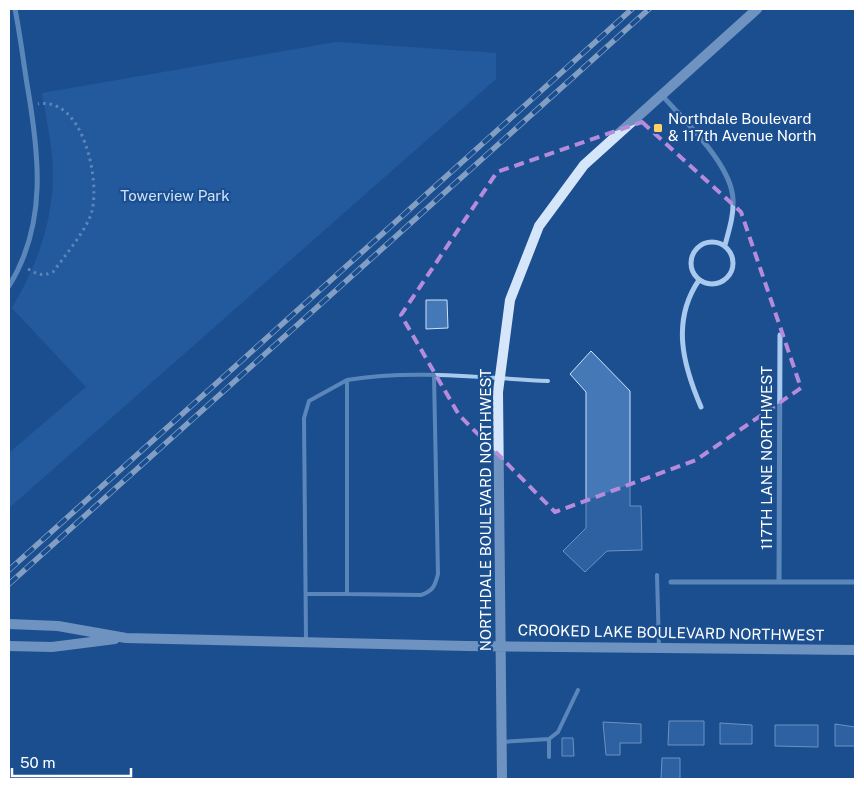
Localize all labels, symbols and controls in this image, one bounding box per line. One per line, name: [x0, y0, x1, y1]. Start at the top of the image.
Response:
place label: Northdale Boulevard & 117th Avenue North: [668, 110, 817, 144]
marker: Northdale Boulevard & 117th Avenue North: [652, 122, 664, 134]
park label: Towerview Park: [120, 187, 230, 204]
street label: 117TH LANE NORTHWEST: [758, 366, 775, 550]
street label: NORTHDALE BOULEVARD NORTHWEST: [477, 369, 494, 651]
street label: CROOKED LAKE BOULEVARD NORTHWEST: [518, 621, 824, 644]
scale bar: [12, 746, 131, 778]
text: 50 m: [20, 754, 55, 771]

